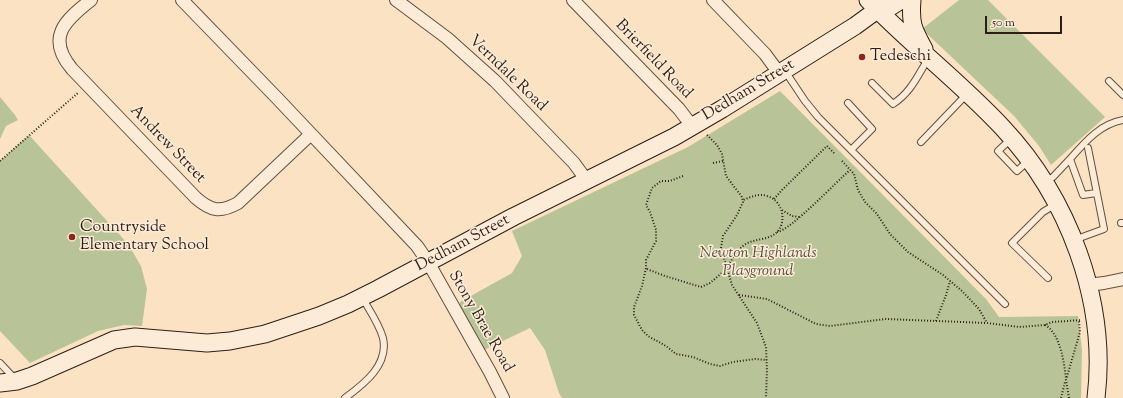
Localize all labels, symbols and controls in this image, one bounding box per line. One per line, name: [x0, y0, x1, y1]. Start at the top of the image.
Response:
scale bar: [987, 8, 1064, 34]
text: 50 m: [992, 14, 1015, 32]
street label: Brierfield Road: [610, 16, 696, 104]
street label: Verndale Road: [464, 32, 550, 116]
place label: Tedeschi: [870, 47, 931, 67]
marker: Tedeschi: [857, 52, 867, 62]
street label: Dedham Street: [700, 56, 798, 126]
street label: Andrew Street: [125, 102, 209, 188]
street label: Dedham Street: [413, 211, 513, 277]
place label: Countryside Elementary School: [80, 218, 209, 256]
marker: Countryside Elementary School: [67, 232, 77, 242]
park label: Newton Highlands Playground: [699, 244, 817, 282]
street label: Stony Brae Road: [443, 268, 517, 376]

